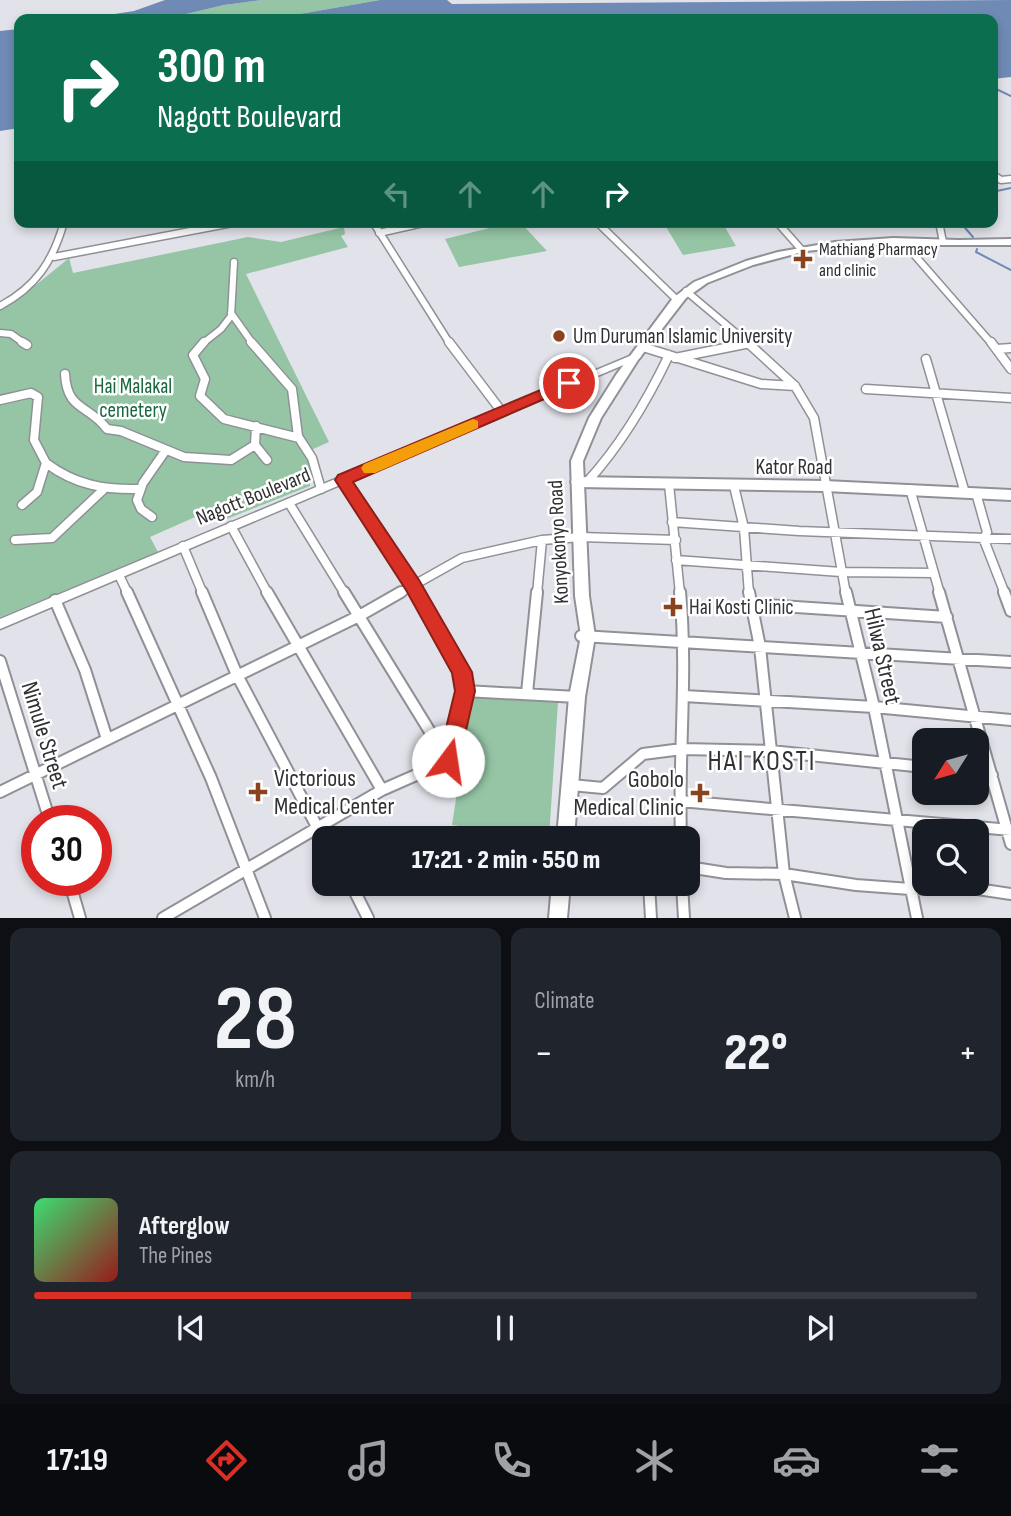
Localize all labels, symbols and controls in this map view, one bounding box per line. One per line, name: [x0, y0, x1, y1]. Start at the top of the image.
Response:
text: 300 m: [157, 38, 266, 97]
icon: right: [42, 42, 133, 133]
text: Nagott Boulevard: [157, 98, 342, 137]
icon: left: [378, 175, 416, 213]
icon: ahead: [451, 175, 489, 213]
icon: ahead: [524, 175, 562, 213]
icon: right: [597, 175, 635, 213]
place label: Mathiang Pharmacy and clinic: [819, 239, 938, 281]
marker: Mathiang Pharmacy and clinic: [793, 249, 813, 269]
place label: Um Duruman Islamic University: [573, 324, 792, 349]
marker: Um Duruman Islamic University: [551, 328, 567, 344]
pin: [539, 353, 599, 413]
icon: arrive: [550, 364, 588, 402]
park label: Hai Malakal cemetery: [94, 374, 172, 423]
street label: Kator Road: [756, 455, 832, 480]
street label: Nagott Boulevard: [192, 462, 314, 531]
street label: Konyokonyo Road: [543, 480, 574, 604]
place label: Hai Kosti Clinic: [689, 595, 794, 620]
marker: Hai Kosti Clinic: [663, 597, 683, 617]
street label: Hilwa Street: [857, 605, 908, 707]
street label: Nimule Street: [14, 678, 75, 792]
position arrow: [411, 724, 485, 798]
north arrow: [912, 728, 989, 805]
map controls: [912, 728, 989, 896]
district label: HAI KOSTI: [707, 745, 817, 778]
place label: Victorious Medical Center: [274, 764, 394, 821]
place label: Gobolo Medical Clinic: [573, 765, 684, 822]
marker: Victorious Medical Center: [248, 782, 268, 802]
marker: Gobolo Medical Clinic: [690, 783, 710, 803]
speed limit sign: 30: [21, 805, 112, 896]
button: search: [912, 819, 989, 896]
text: 17:21 · 2 min · 550 m: [412, 845, 600, 876]
text: 28: [214, 966, 297, 1075]
text: Climate: [535, 987, 594, 1015]
text: 22°: [724, 1022, 788, 1085]
text: −: [535, 1031, 553, 1076]
text: +: [958, 1031, 977, 1076]
text: km/h: [235, 1066, 275, 1094]
text: Afterglow: [139, 1211, 230, 1242]
text: The Pines: [139, 1242, 212, 1270]
icon: previous: [172, 1309, 210, 1347]
icon: pause: [486, 1309, 524, 1347]
icon: next: [801, 1309, 839, 1347]
icon: directions: [202, 1436, 251, 1485]
icon: music: [344, 1436, 393, 1485]
icon: phone: [487, 1436, 536, 1485]
icon: climate: [630, 1436, 679, 1485]
icon: car: [772, 1436, 821, 1485]
icon: filters: [915, 1436, 964, 1485]
text: 17:19: [47, 1441, 108, 1480]

